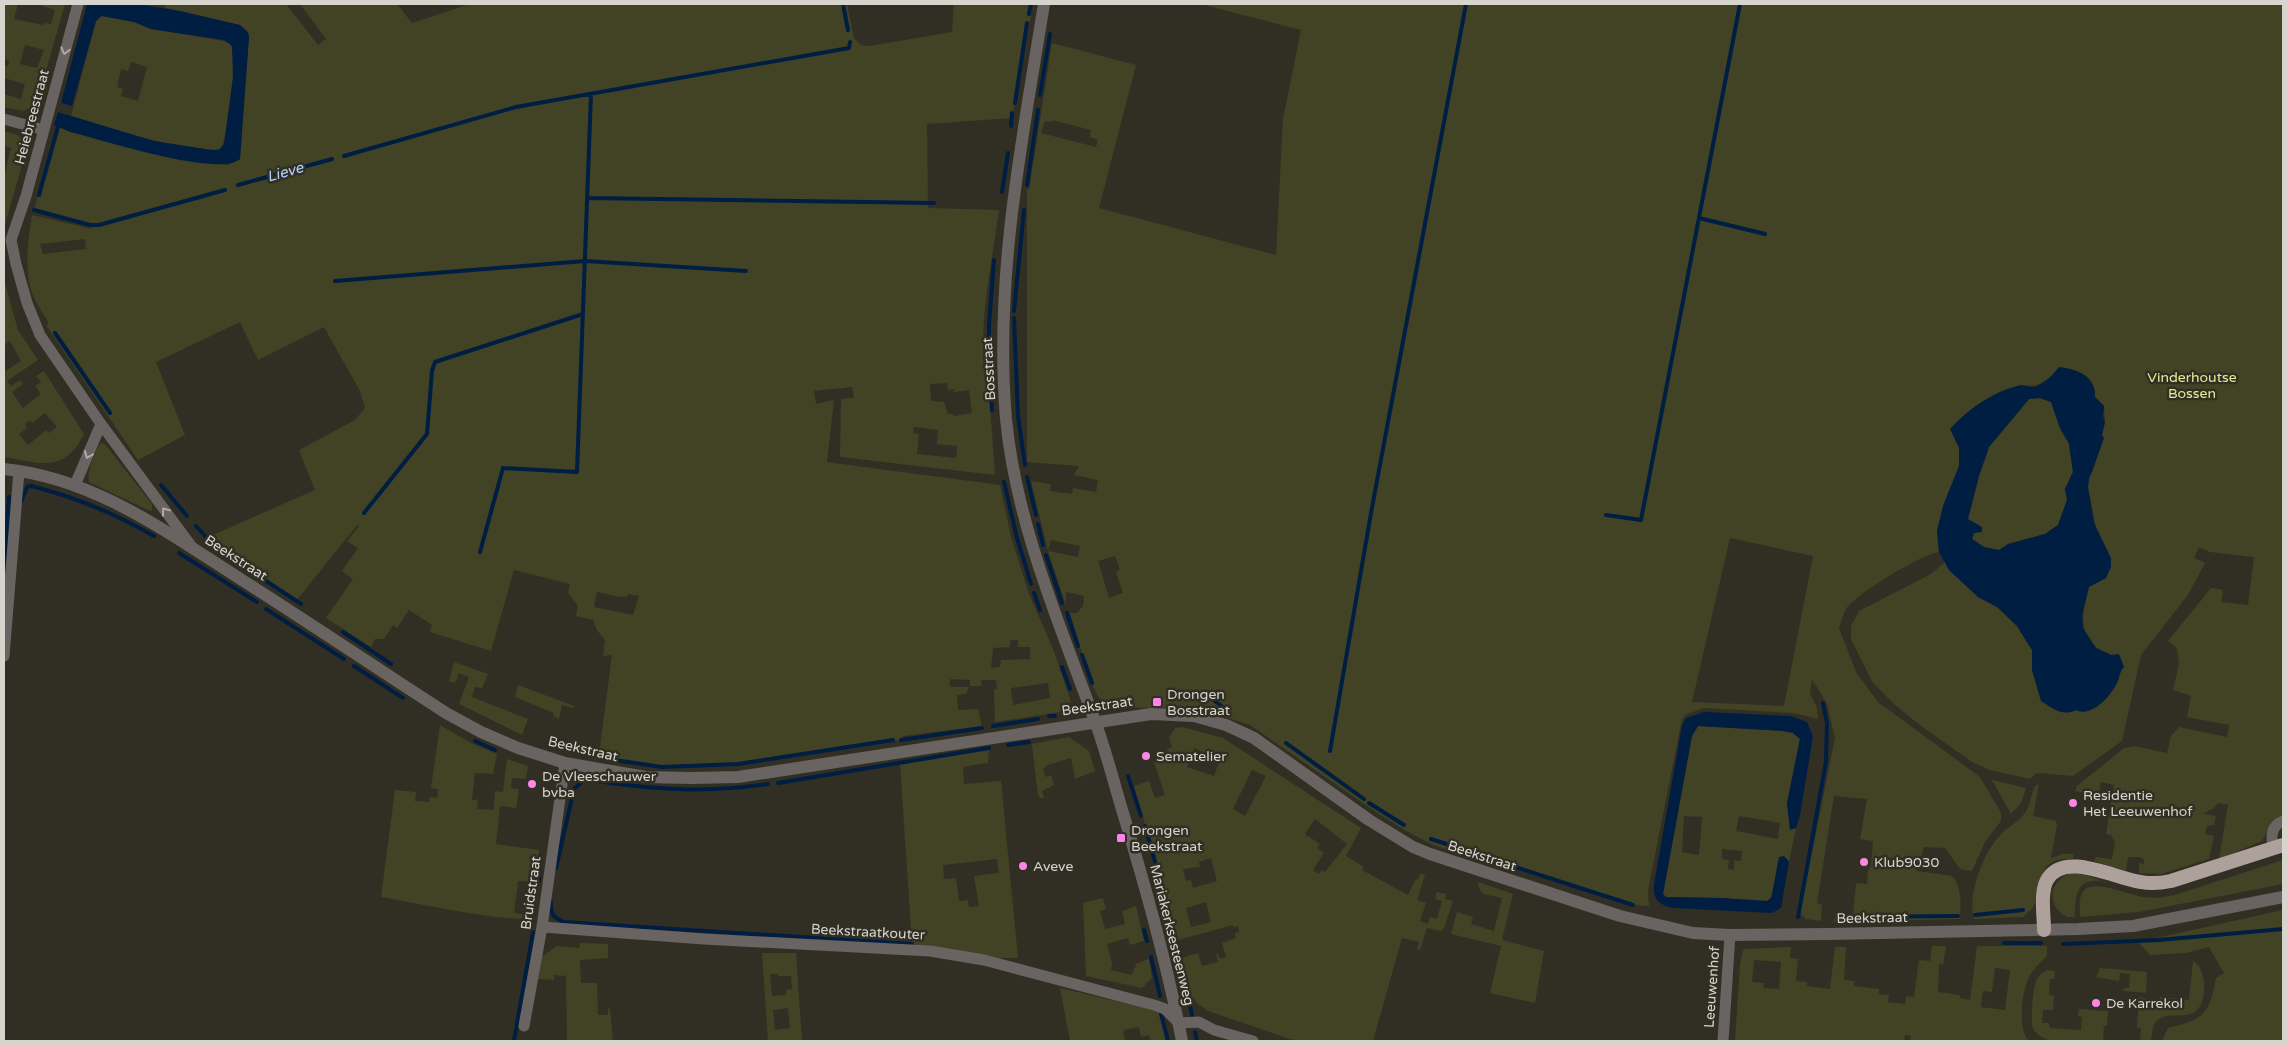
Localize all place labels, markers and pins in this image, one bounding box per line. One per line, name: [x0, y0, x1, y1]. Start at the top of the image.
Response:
place label: Drongen Bosstraat: [1167, 686, 1231, 719]
marker: Drongen Bosstraat: [1151, 696, 1163, 708]
place label: Sematelier: [1156, 748, 1227, 765]
marker: Sematelier: [1140, 750, 1152, 762]
place label: De Vleeschauwer bvba: [542, 768, 657, 801]
marker: De Vleeschauwer bvba: [526, 778, 538, 790]
place label: Residentie Het Leeuwenhof: [2083, 787, 2193, 820]
marker: Residentie Het Leeuwenhof: [2067, 797, 2079, 809]
place label: Drongen Beekstraat: [1131, 822, 1203, 855]
marker: Drongen Beekstraat: [1115, 832, 1127, 844]
place label: Klub9030: [1874, 854, 1940, 871]
marker: Klub9030: [1858, 856, 1870, 868]
place label: Aveve: [1033, 858, 1073, 875]
marker: Aveve: [1017, 860, 1029, 872]
place label: De Karrekol: [2106, 995, 2183, 1012]
marker: De Karrekol: [2090, 997, 2102, 1009]

